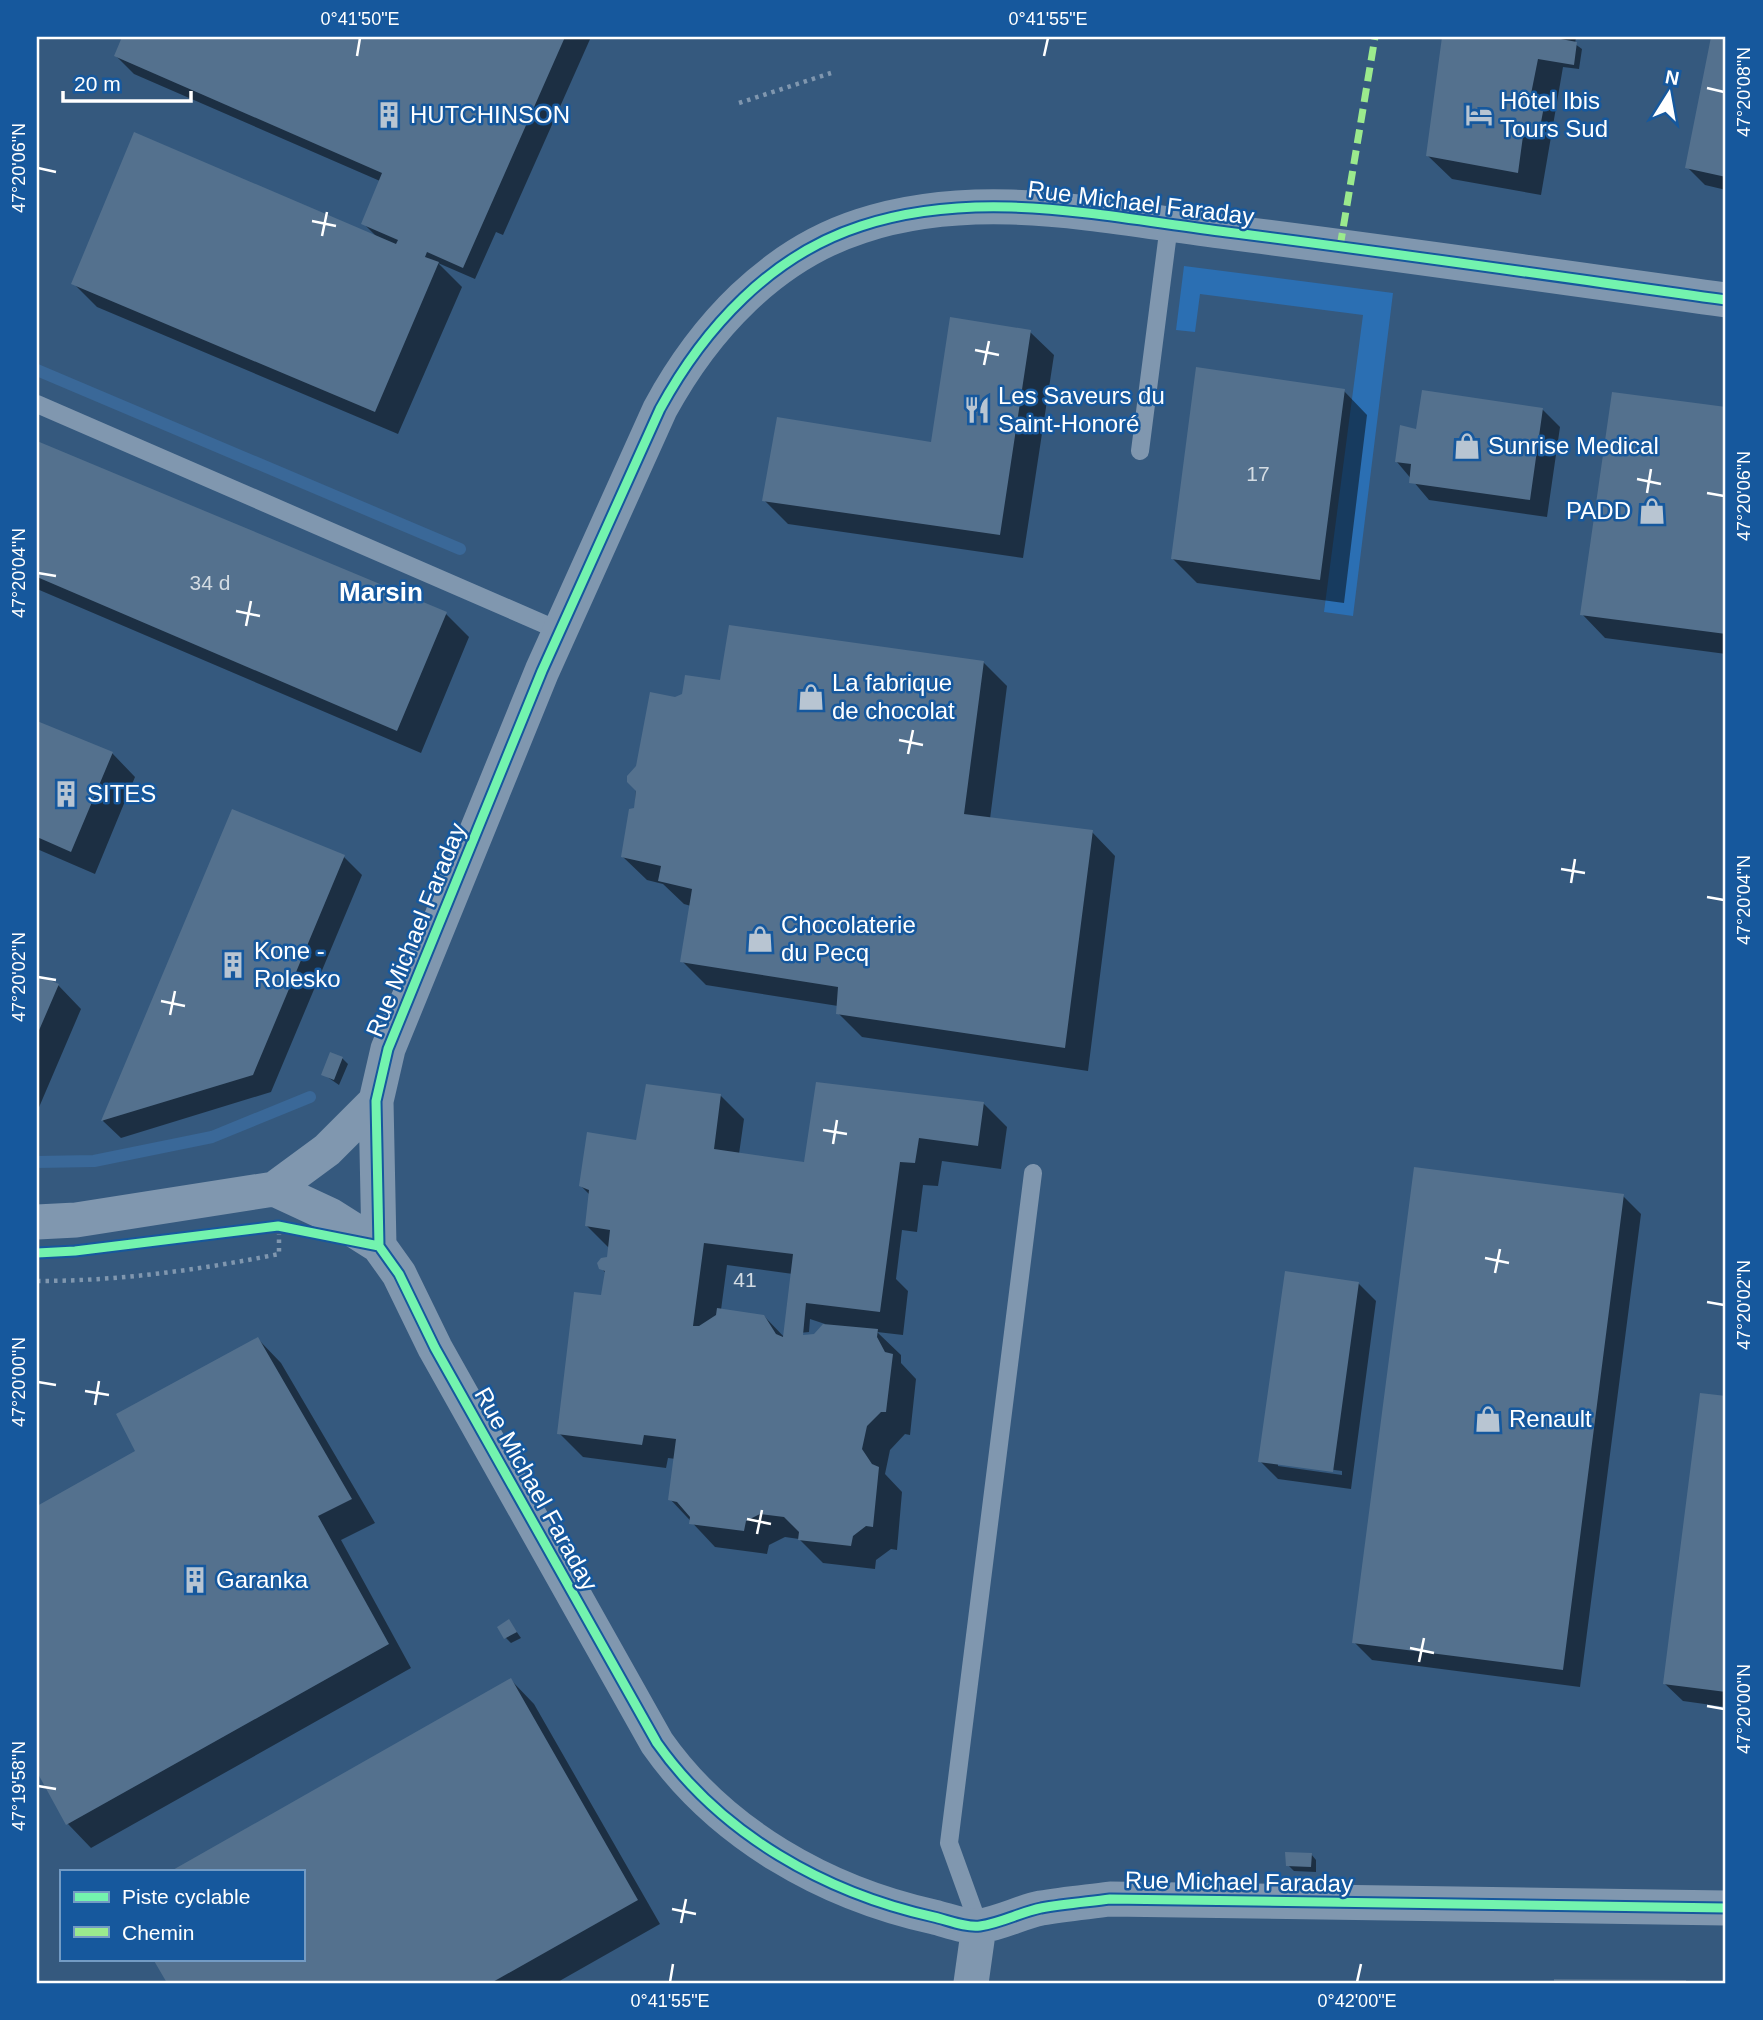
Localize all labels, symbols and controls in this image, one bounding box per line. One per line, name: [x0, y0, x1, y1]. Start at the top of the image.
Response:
text: 0°41'50"E: [320, 9, 400, 29]
text: 0°41'55"E: [1008, 9, 1088, 29]
text: 47°20'08"N: [1734, 47, 1754, 137]
scale bar: [63, 60, 191, 104]
north arrow: [1634, 60, 1704, 130]
text: N: [1663, 66, 1681, 89]
text: 20 m: [74, 72, 121, 95]
place label: Hôtel Ibis Tours Sud: [1500, 87, 1608, 142]
building icon: HUTCHINSON: [374, 100, 404, 130]
hotel icon: Hôtel Ibis Tours Sud: [1464, 100, 1494, 130]
place label: HUTCHINSON: [410, 101, 570, 128]
text: 47°20'06"N: [9, 123, 29, 213]
street label: Rue Michael Faraday: [1026, 175, 1256, 230]
place label: Les Saveurs du Saint-Honoré: [998, 382, 1165, 437]
restaurant icon: Les Saveurs du Saint-Honoré: [962, 395, 992, 425]
shop icon: Sunrise Medical: [1452, 431, 1482, 461]
place label: Sunrise Medical: [1488, 432, 1659, 459]
text: 47°20'06"N: [1734, 451, 1754, 541]
house number: 17: [1246, 462, 1270, 485]
shop icon: PADD: [1637, 496, 1667, 526]
place label: PADD: [1566, 497, 1631, 524]
text: 47°20'04"N: [9, 528, 29, 618]
house number: 34 d: [190, 571, 230, 594]
district label: Marsin: [339, 577, 423, 607]
place label: La fabrique de chocolat: [832, 669, 955, 724]
shop icon: La fabrique de chocolat: [796, 682, 826, 712]
building icon: SITES: [51, 779, 81, 809]
place label: SITES: [87, 780, 156, 807]
street label: Rue Michael Faraday: [360, 819, 471, 1041]
text: 47°20'04"N: [1734, 855, 1754, 945]
place label: Chocolaterie du Pecq: [781, 911, 916, 966]
shop icon: Chocolaterie du Pecq: [745, 924, 775, 954]
text: 47°20'02"N: [9, 932, 29, 1022]
place label: Kone - Rolesko: [254, 937, 341, 992]
building icon: Kone - Rolesko: [218, 950, 248, 980]
text: 47°20'02"N: [1734, 1260, 1754, 1350]
house number: 41: [733, 1268, 757, 1291]
text: 47°20'00"N: [9, 1337, 29, 1427]
street label: Rue Michael Faraday: [469, 1382, 604, 1595]
shop icon: Renault: [1473, 1404, 1503, 1434]
place label: Renault: [1509, 1405, 1592, 1432]
building icon: Garanka: [180, 1565, 210, 1595]
place label: Garanka: [216, 1566, 309, 1593]
text: 47°20'00"N: [1734, 1664, 1754, 1754]
text: 47°19'58"N: [9, 1741, 29, 1831]
street label: Rue Michael Faraday: [1125, 1866, 1353, 1897]
legend: [60, 1870, 304, 1960]
text: Piste cyclable: [122, 1885, 250, 1908]
text: Chemin: [122, 1921, 194, 1944]
text: 0°41'55"E: [630, 1991, 710, 2011]
text: 0°42'00"E: [1317, 1991, 1397, 2011]

